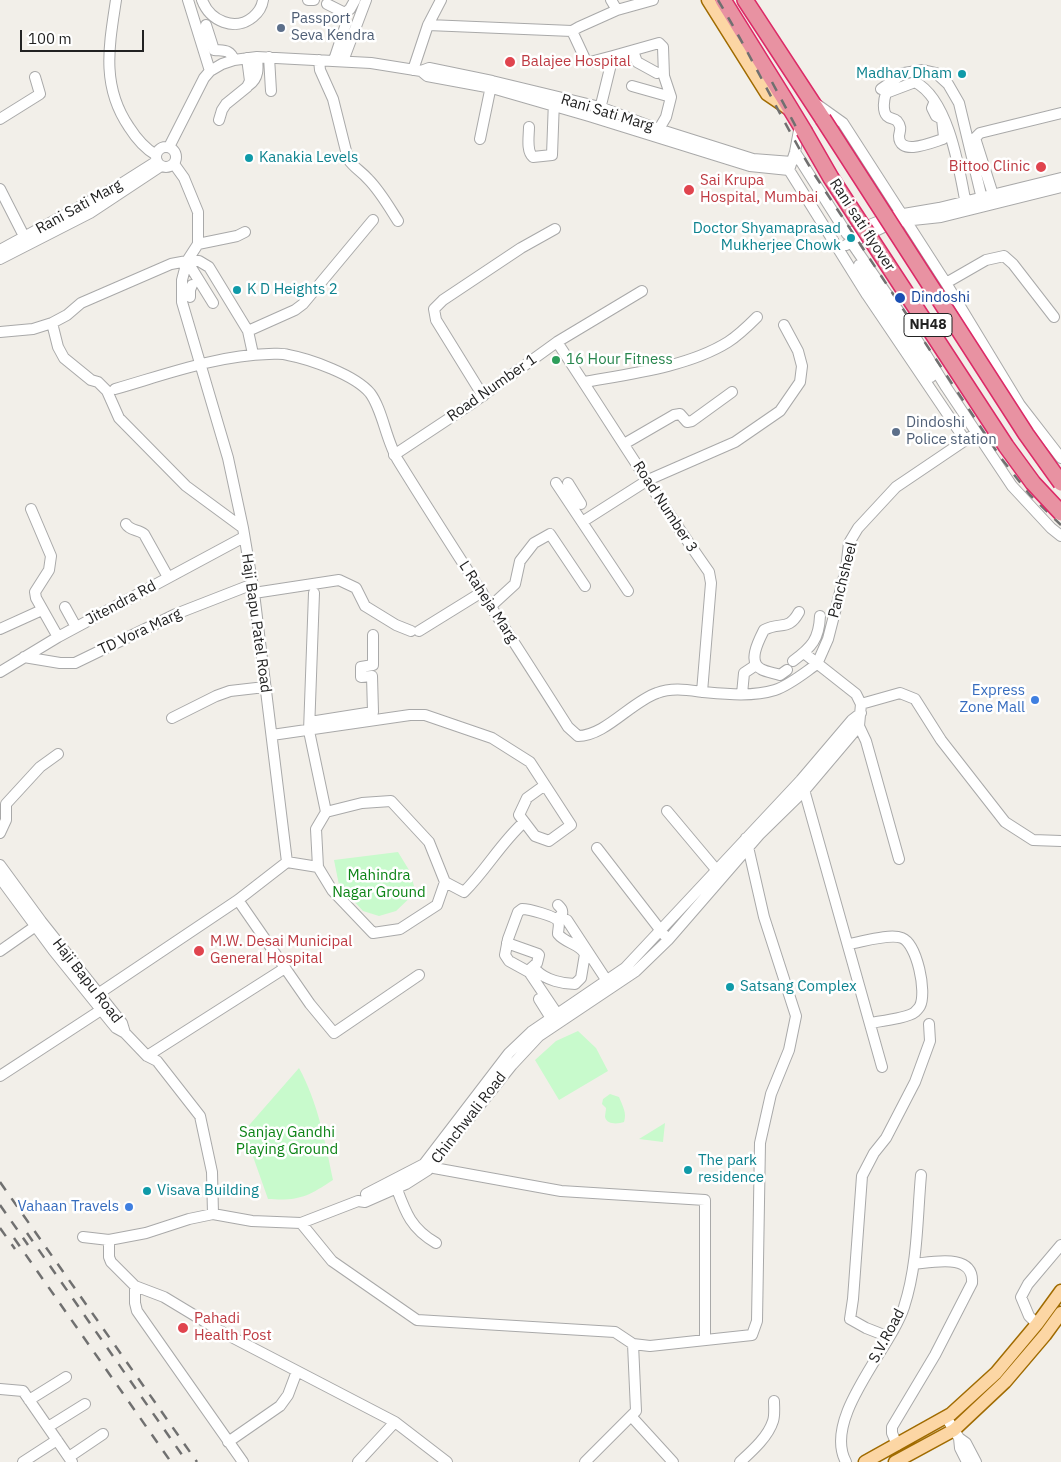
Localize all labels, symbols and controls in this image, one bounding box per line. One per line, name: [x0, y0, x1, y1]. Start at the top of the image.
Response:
place label: Passport Seva Kendra: [291, 10, 375, 45]
scale bar: [22, 20, 146, 52]
marker: Passport Seva Kendra: [275, 22, 287, 34]
text: 100 m: [28, 29, 72, 48]
place label: Balajee Hospital: [521, 53, 631, 71]
marker: Balajee Hospital: [503, 55, 517, 69]
place label: Madhav Dham: [856, 65, 952, 83]
marker: Madhav Dham: [956, 68, 968, 80]
street label: Rani Sati Marg: [559, 90, 655, 136]
place label: Kanakia Levels: [259, 149, 358, 167]
marker: Kanakia Levels: [243, 152, 255, 164]
place label: Bittoo Clinic: [949, 158, 1030, 176]
marker: Bittoo Clinic: [1034, 160, 1048, 174]
place label: Sai Krupa Hospital, Mumbai: [700, 172, 818, 207]
street label: Rani sati flyover: [825, 175, 899, 275]
street label: Rani Sati Marg: [33, 176, 125, 238]
marker: Sai Krupa Hospital, Mumbai: [682, 183, 696, 197]
place label: Doctor Shyamaprasad Mukherjee Chowk: [693, 220, 841, 255]
marker: Doctor Shyamaprasad Mukherjee Chowk: [845, 232, 857, 244]
place label: K D Heights 2: [247, 281, 338, 299]
marker: K D Heights 2: [231, 284, 243, 296]
place label: Dindoshi: [911, 289, 970, 307]
marker: Dindoshi: [893, 291, 907, 305]
road number: NH48: [904, 314, 952, 336]
street label: Road Number 1: [444, 350, 540, 426]
place label: 16 Hour Fitness: [566, 351, 673, 369]
marker: 16 Hour Fitness: [550, 354, 562, 366]
place label: Dindoshi Police station: [906, 414, 997, 449]
marker: Dindoshi Police station: [890, 426, 902, 438]
street label: Road Number 3: [629, 458, 701, 556]
street label: Panchsheel: [825, 540, 861, 620]
street label: Haji Bapu Patel Road: [237, 552, 275, 694]
street label: L Raheja Marg: [455, 558, 521, 646]
street label: Jitendra Rd: [83, 577, 159, 629]
street label: TD Vora Marg: [96, 605, 184, 659]
place label: Express Zone Mall: [959, 682, 1025, 717]
marker: Express Zone Mall: [1029, 694, 1041, 706]
park label: Mahindra Nagar Ground: [332, 867, 426, 902]
place label: M.W. Desai Municipal General Hospital: [210, 933, 352, 968]
street label: Haji Bapu Road: [48, 935, 126, 1027]
marker: M.W. Desai Municipal General Hospital: [192, 944, 206, 958]
place label: Satsang Complex: [740, 978, 857, 996]
marker: Satsang Complex: [724, 981, 736, 993]
street label: Chinchwali Road: [428, 1069, 510, 1167]
park label: Sanjay Gandhi Playing Ground: [236, 1124, 338, 1159]
place label: The park residence: [698, 1152, 764, 1187]
marker: The park residence: [682, 1164, 694, 1176]
place label: Visava Building: [157, 1182, 259, 1200]
marker: Visava Building: [141, 1185, 153, 1197]
place label: Vahaan Travels: [18, 1198, 119, 1216]
marker: Vahaan Travels: [123, 1201, 135, 1213]
street label: S.V.Road: [865, 1306, 909, 1366]
place label: Pahadi Health Post: [194, 1310, 272, 1345]
marker: Pahadi Health Post: [176, 1321, 190, 1335]

